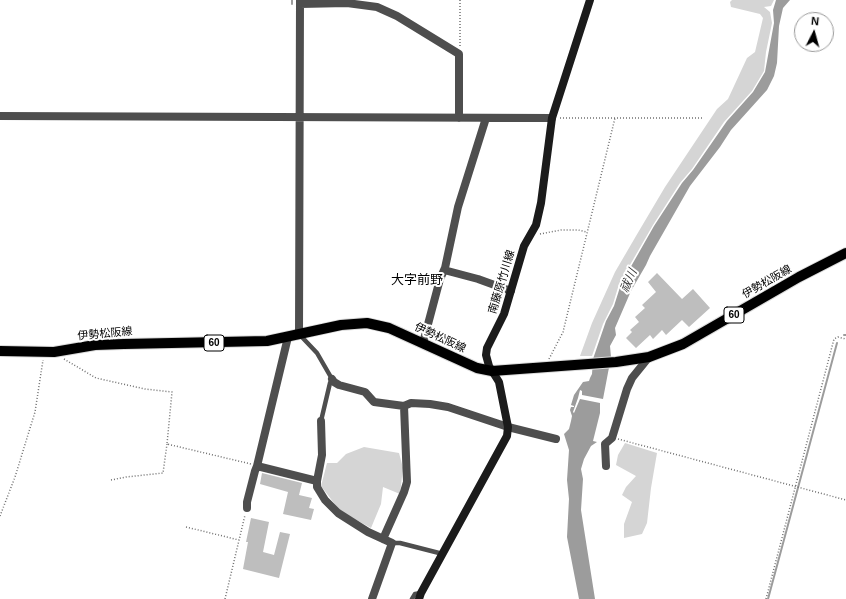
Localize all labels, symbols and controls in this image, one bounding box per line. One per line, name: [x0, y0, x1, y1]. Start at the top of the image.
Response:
north arrow: [794, 12, 834, 52]
text: N: [811, 15, 820, 27]
street label: 南藤原竹川線: [486, 249, 518, 315]
street label: 伊勢松阪線: [740, 263, 794, 301]
water label: 祓川: [618, 267, 640, 295]
district label: 大字前野: [391, 272, 443, 288]
road number: 60: [724, 307, 744, 323]
street label: 伊勢松阪線: [412, 320, 468, 356]
street label: 伊勢松阪線: [77, 325, 133, 343]
road number: 60: [204, 335, 224, 351]

